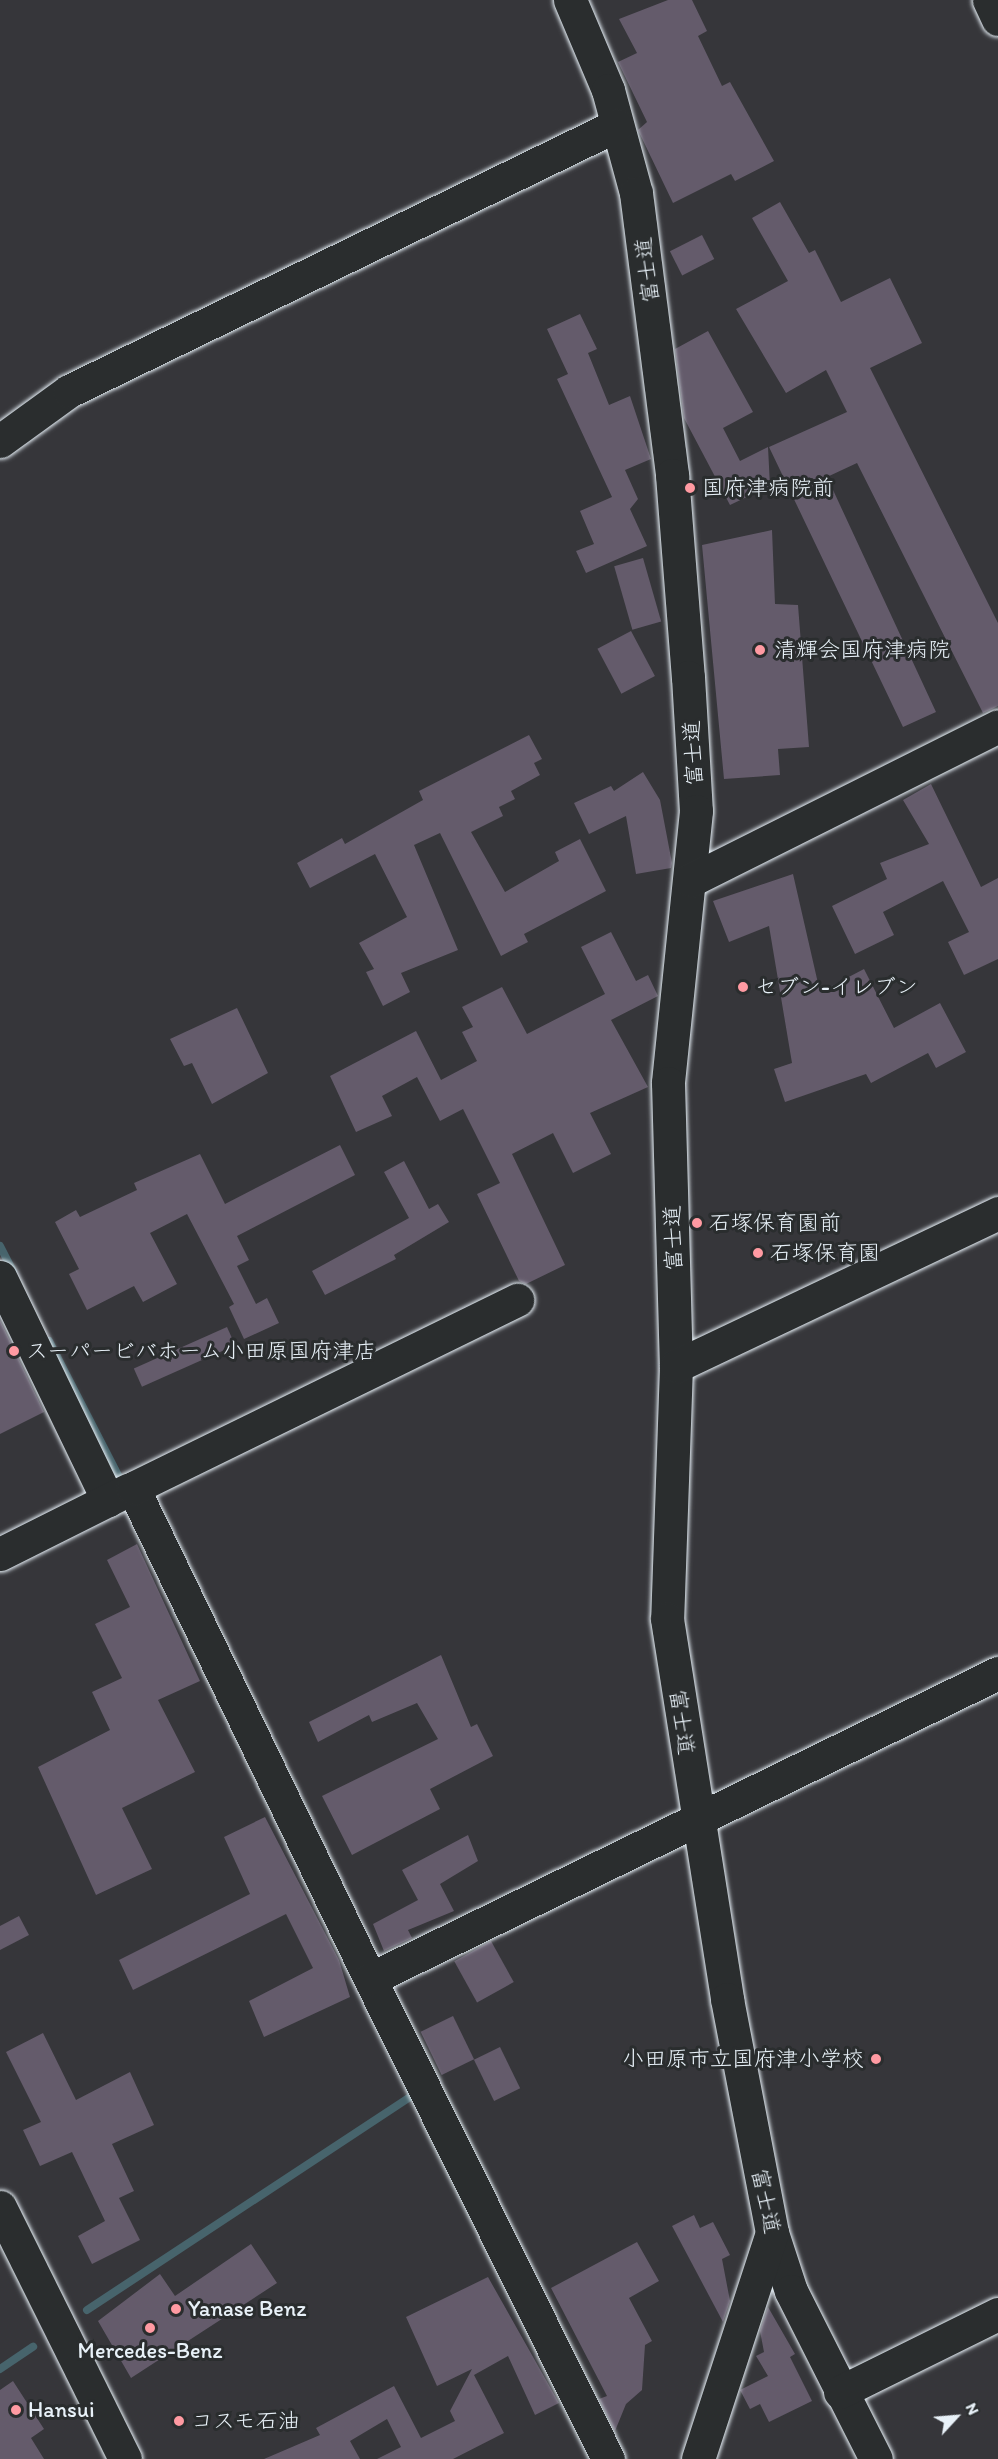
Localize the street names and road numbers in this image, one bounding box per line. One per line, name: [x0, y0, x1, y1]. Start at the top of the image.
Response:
street label: 富士道: [630, 236, 664, 304]
street label: 富士道: [678, 719, 708, 787]
street label: 富士道: [659, 1205, 687, 1271]
street label: 富士道: [664, 1687, 700, 1757]
street label: 富士道: [746, 2166, 786, 2236]

